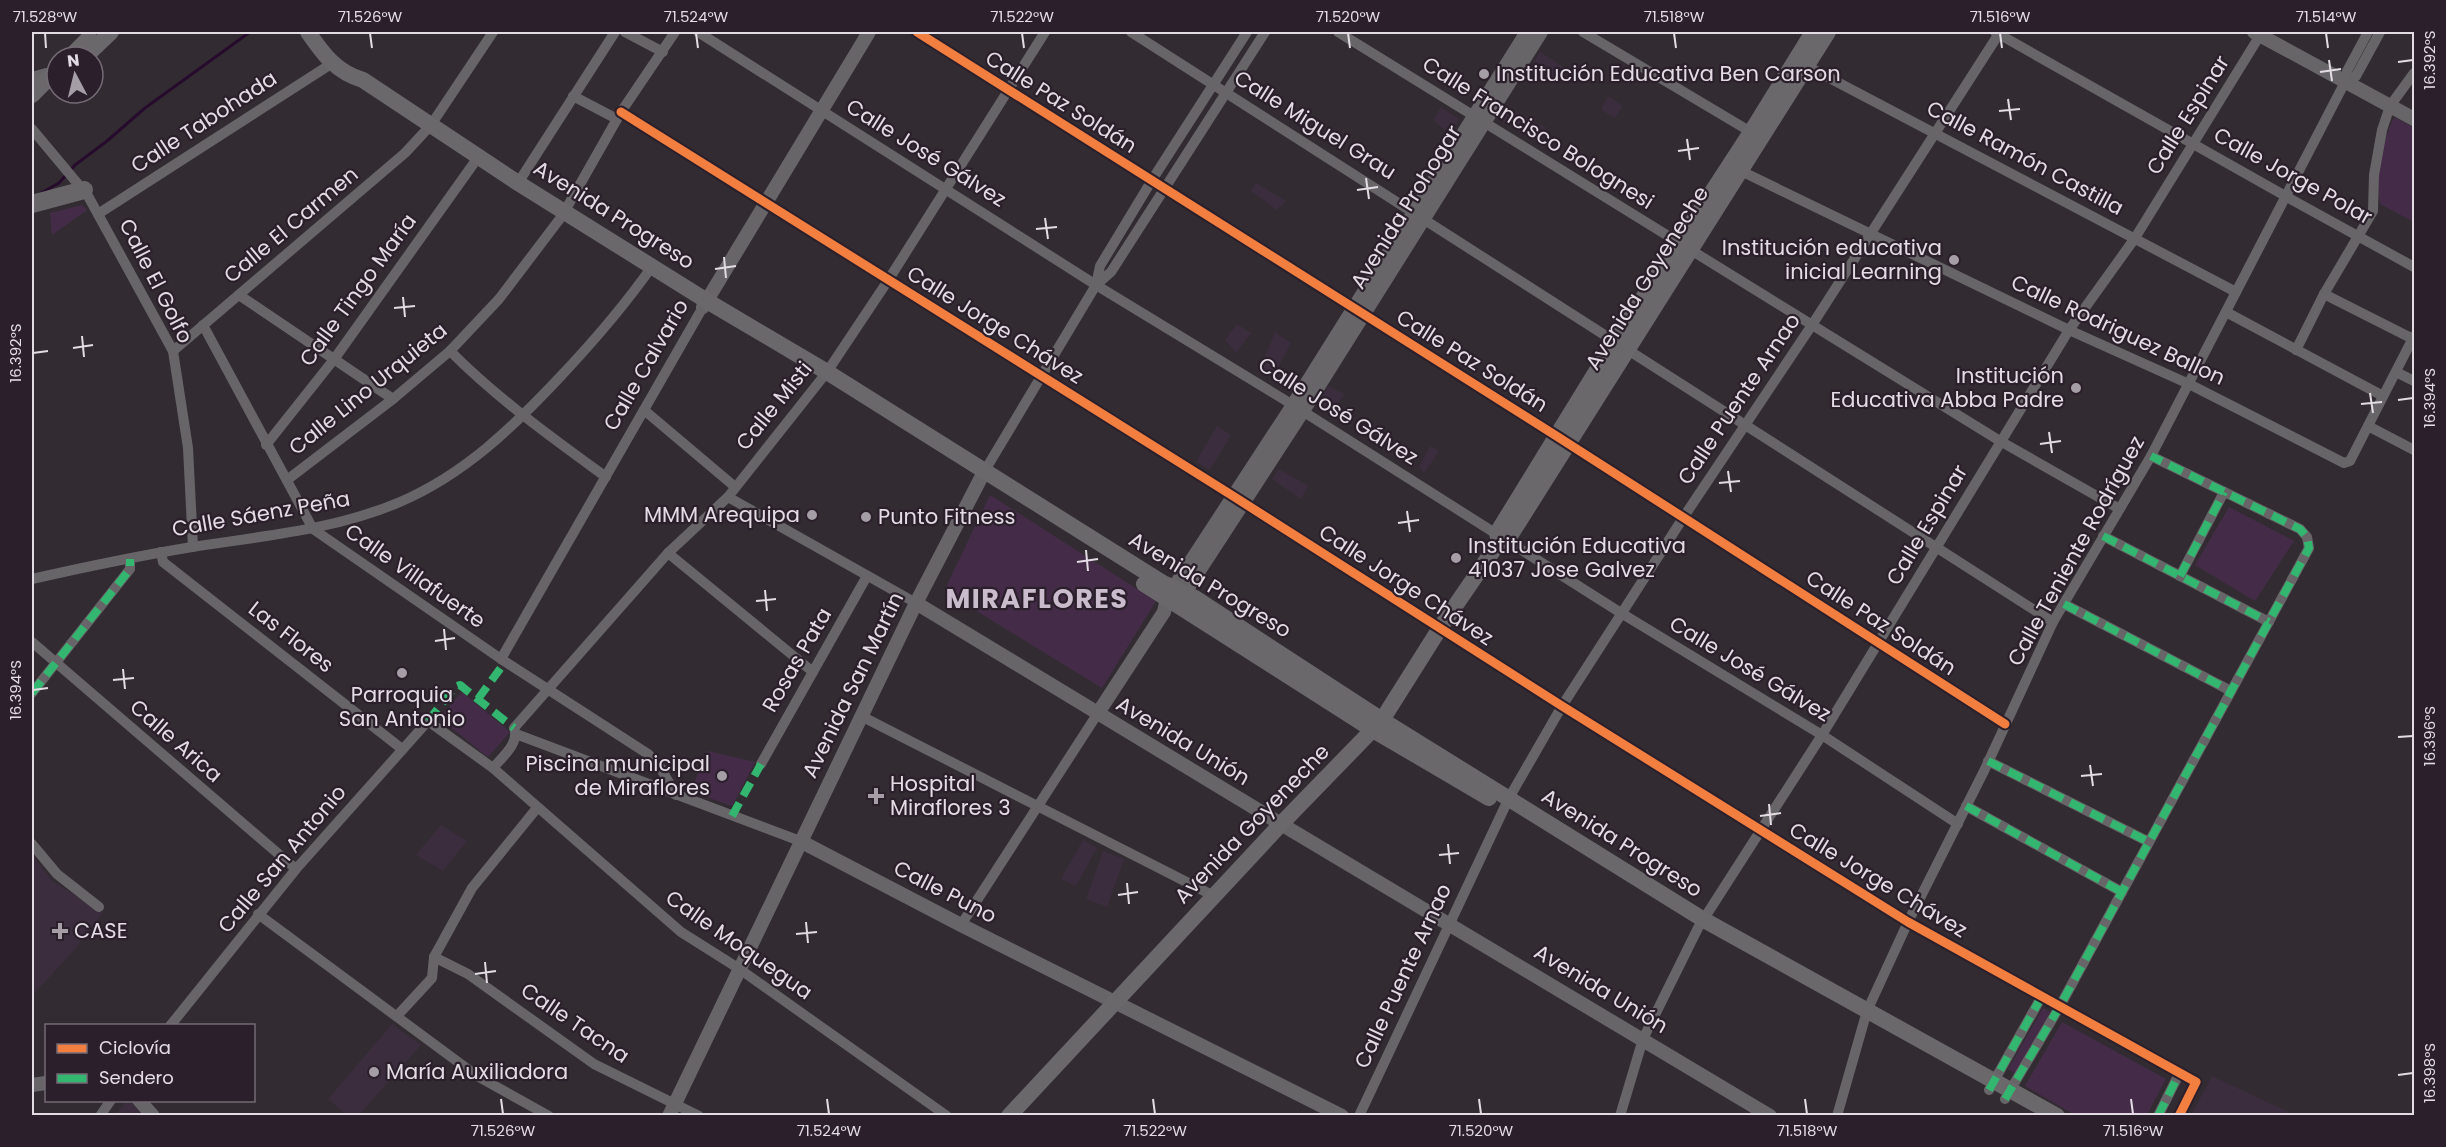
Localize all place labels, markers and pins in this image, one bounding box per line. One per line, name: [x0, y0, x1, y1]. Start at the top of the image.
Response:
place label: Institución Educativa Ben Carson: [1496, 59, 1841, 88]
marker: Institución Educativa Ben Carson: [1477, 67, 1491, 81]
place label: Institución educativa inicial Learning: [1722, 233, 1942, 286]
marker: Institución educativa inicial Learning: [1947, 253, 1961, 267]
place label: Institución Educativa Abba Padre: [1831, 361, 2064, 414]
marker: Institución Educativa Abba Padre: [2069, 381, 2083, 395]
place label: MMM Arequipa: [644, 500, 800, 529]
place label: Punto Fitness: [878, 502, 1016, 531]
marker: MMM Arequipa: [805, 508, 819, 522]
marker: Punto Fitness: [859, 510, 873, 524]
place label: Institución Educativa 41037 Jose Galvez: [1468, 531, 1686, 584]
marker: Institución Educativa 41037 Jose Galvez: [1449, 551, 1463, 565]
marker: Parroquia San Antonio: [395, 666, 409, 680]
place label: Parroquia San Antonio: [339, 680, 465, 733]
place label: Piscina municipal de Miraflores: [525, 749, 710, 802]
marker: Piscina municipal de Miraflores: [715, 769, 729, 783]
place label: Hospital Miraflores 3: [890, 769, 1011, 822]
marker: Hospital Miraflores 3: [867, 787, 885, 805]
place label: CASE: [74, 916, 127, 945]
marker: CASE: [51, 922, 69, 940]
place label: María Auxiliadora: [386, 1057, 568, 1086]
marker: María Auxiliadora: [367, 1065, 381, 1079]

